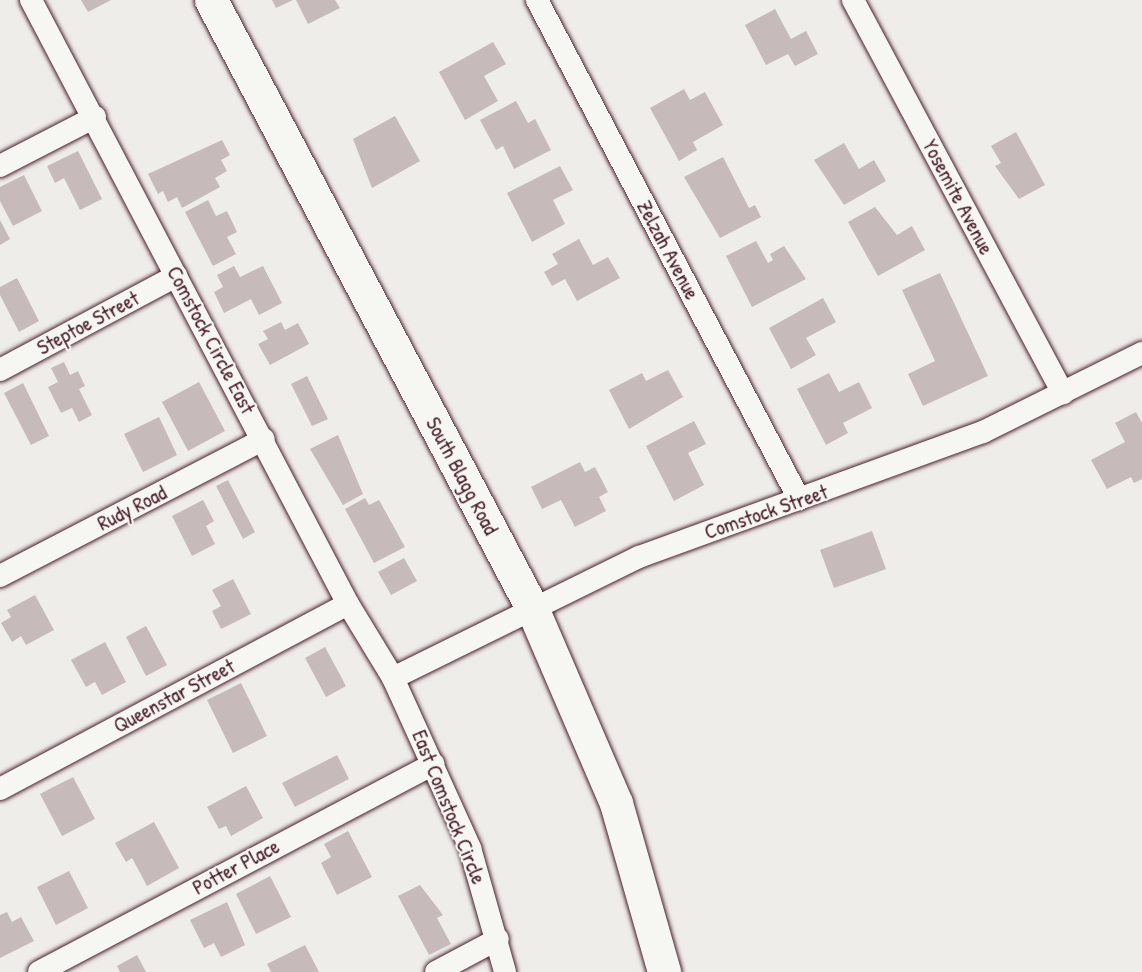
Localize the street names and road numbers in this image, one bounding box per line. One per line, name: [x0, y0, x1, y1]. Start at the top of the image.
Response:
street label: Yosemite Avenue: [917, 135, 999, 259]
street label: Zelzah Avenue: [631, 196, 705, 304]
street label: Comstock Circle East: [161, 262, 261, 418]
street label: Steptoe Street: [33, 286, 143, 360]
street label: South Blagg Road: [420, 413, 504, 539]
street label: Comstock Street: [701, 479, 831, 545]
street label: Rudy Road: [93, 480, 171, 536]
street label: Queenstar Street: [109, 653, 239, 739]
street label: East Comstock Circle: [407, 726, 491, 888]
street label: Potter Place: [188, 834, 284, 900]

